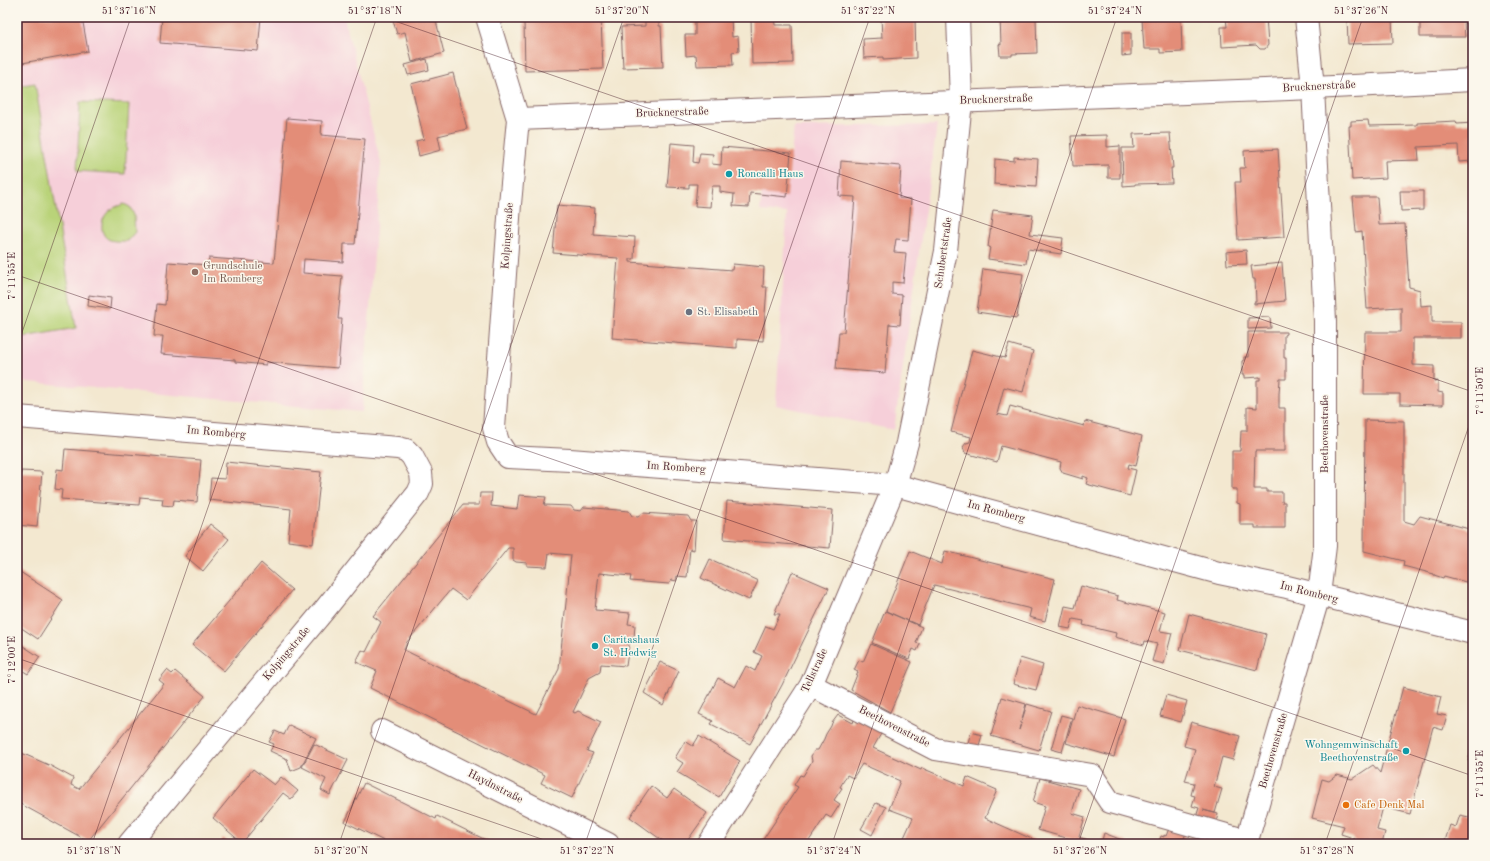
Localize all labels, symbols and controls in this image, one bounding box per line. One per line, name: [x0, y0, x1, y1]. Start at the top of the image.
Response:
text: 51°37'16"N: [102, 6, 157, 16]
text: 51°37'18"N: [348, 6, 403, 16]
text: 51°37'20"N: [595, 6, 650, 16]
text: 51°37'22"N: [841, 6, 896, 16]
text: 51°37'24"N: [1088, 6, 1143, 16]
text: 51°37'26"N: [1334, 6, 1389, 16]
street label: Brucknerstraße: [1282, 80, 1356, 94]
street label: Brucknerstraße: [959, 93, 1033, 107]
street label: Brucknerstraße: [635, 106, 709, 120]
marker: Roncalli Haus: [724, 169, 734, 179]
place label: Roncalli Haus: [737, 169, 803, 180]
street label: Kolpingstraße: [500, 202, 516, 270]
street label: Schubertstraße: [934, 217, 954, 289]
text: 7°11'55"E: [7, 252, 17, 300]
place label: Grundschule Im Romberg: [203, 261, 262, 285]
marker: Grundschule Im Romberg: [190, 267, 200, 277]
marker: St. Elisabeth: [684, 307, 694, 317]
place label: St. Elisabeth: [697, 307, 758, 318]
text: 7°11'50"E: [1475, 367, 1485, 415]
street label: Beethovenstraße: [1320, 395, 1331, 473]
street label: Im Romberg: [186, 425, 246, 441]
street label: Im Romberg: [646, 460, 706, 476]
street label: Im Romberg: [966, 499, 1026, 525]
street label: Im Romberg: [1279, 580, 1339, 606]
street label: Kolpingstraße: [261, 625, 313, 683]
place label: Caritashaus St. Hedwig: [603, 635, 660, 659]
text: 7°12'00"E: [7, 636, 17, 684]
marker: Caritashaus St. Hedwig: [590, 641, 600, 651]
street label: Tellstraße: [800, 647, 830, 695]
street label: Beethovenstraße: [857, 704, 931, 750]
street label: Beethovenstraße: [1258, 712, 1290, 790]
place label: Wohngemwinschaft Beethovenstraße: [1304, 740, 1398, 764]
marker: Wohngemwinschaft Beethovenstraße: [1401, 746, 1411, 756]
text: 7°11'55"E: [1475, 750, 1485, 798]
street label: Haydnstraße: [466, 768, 524, 806]
marker: Cafe Denk Mal: [1341, 800, 1351, 810]
place label: Cafe Denk Mal: [1354, 800, 1425, 811]
text: 51°37'18"N: [67, 846, 122, 856]
text: 51°37'20"N: [314, 846, 369, 856]
text: 51°37'22"N: [560, 846, 615, 856]
text: 51°37'24"N: [807, 846, 862, 856]
text: 51°37'26"N: [1053, 846, 1108, 856]
text: 51°37'28"N: [1300, 846, 1355, 856]

